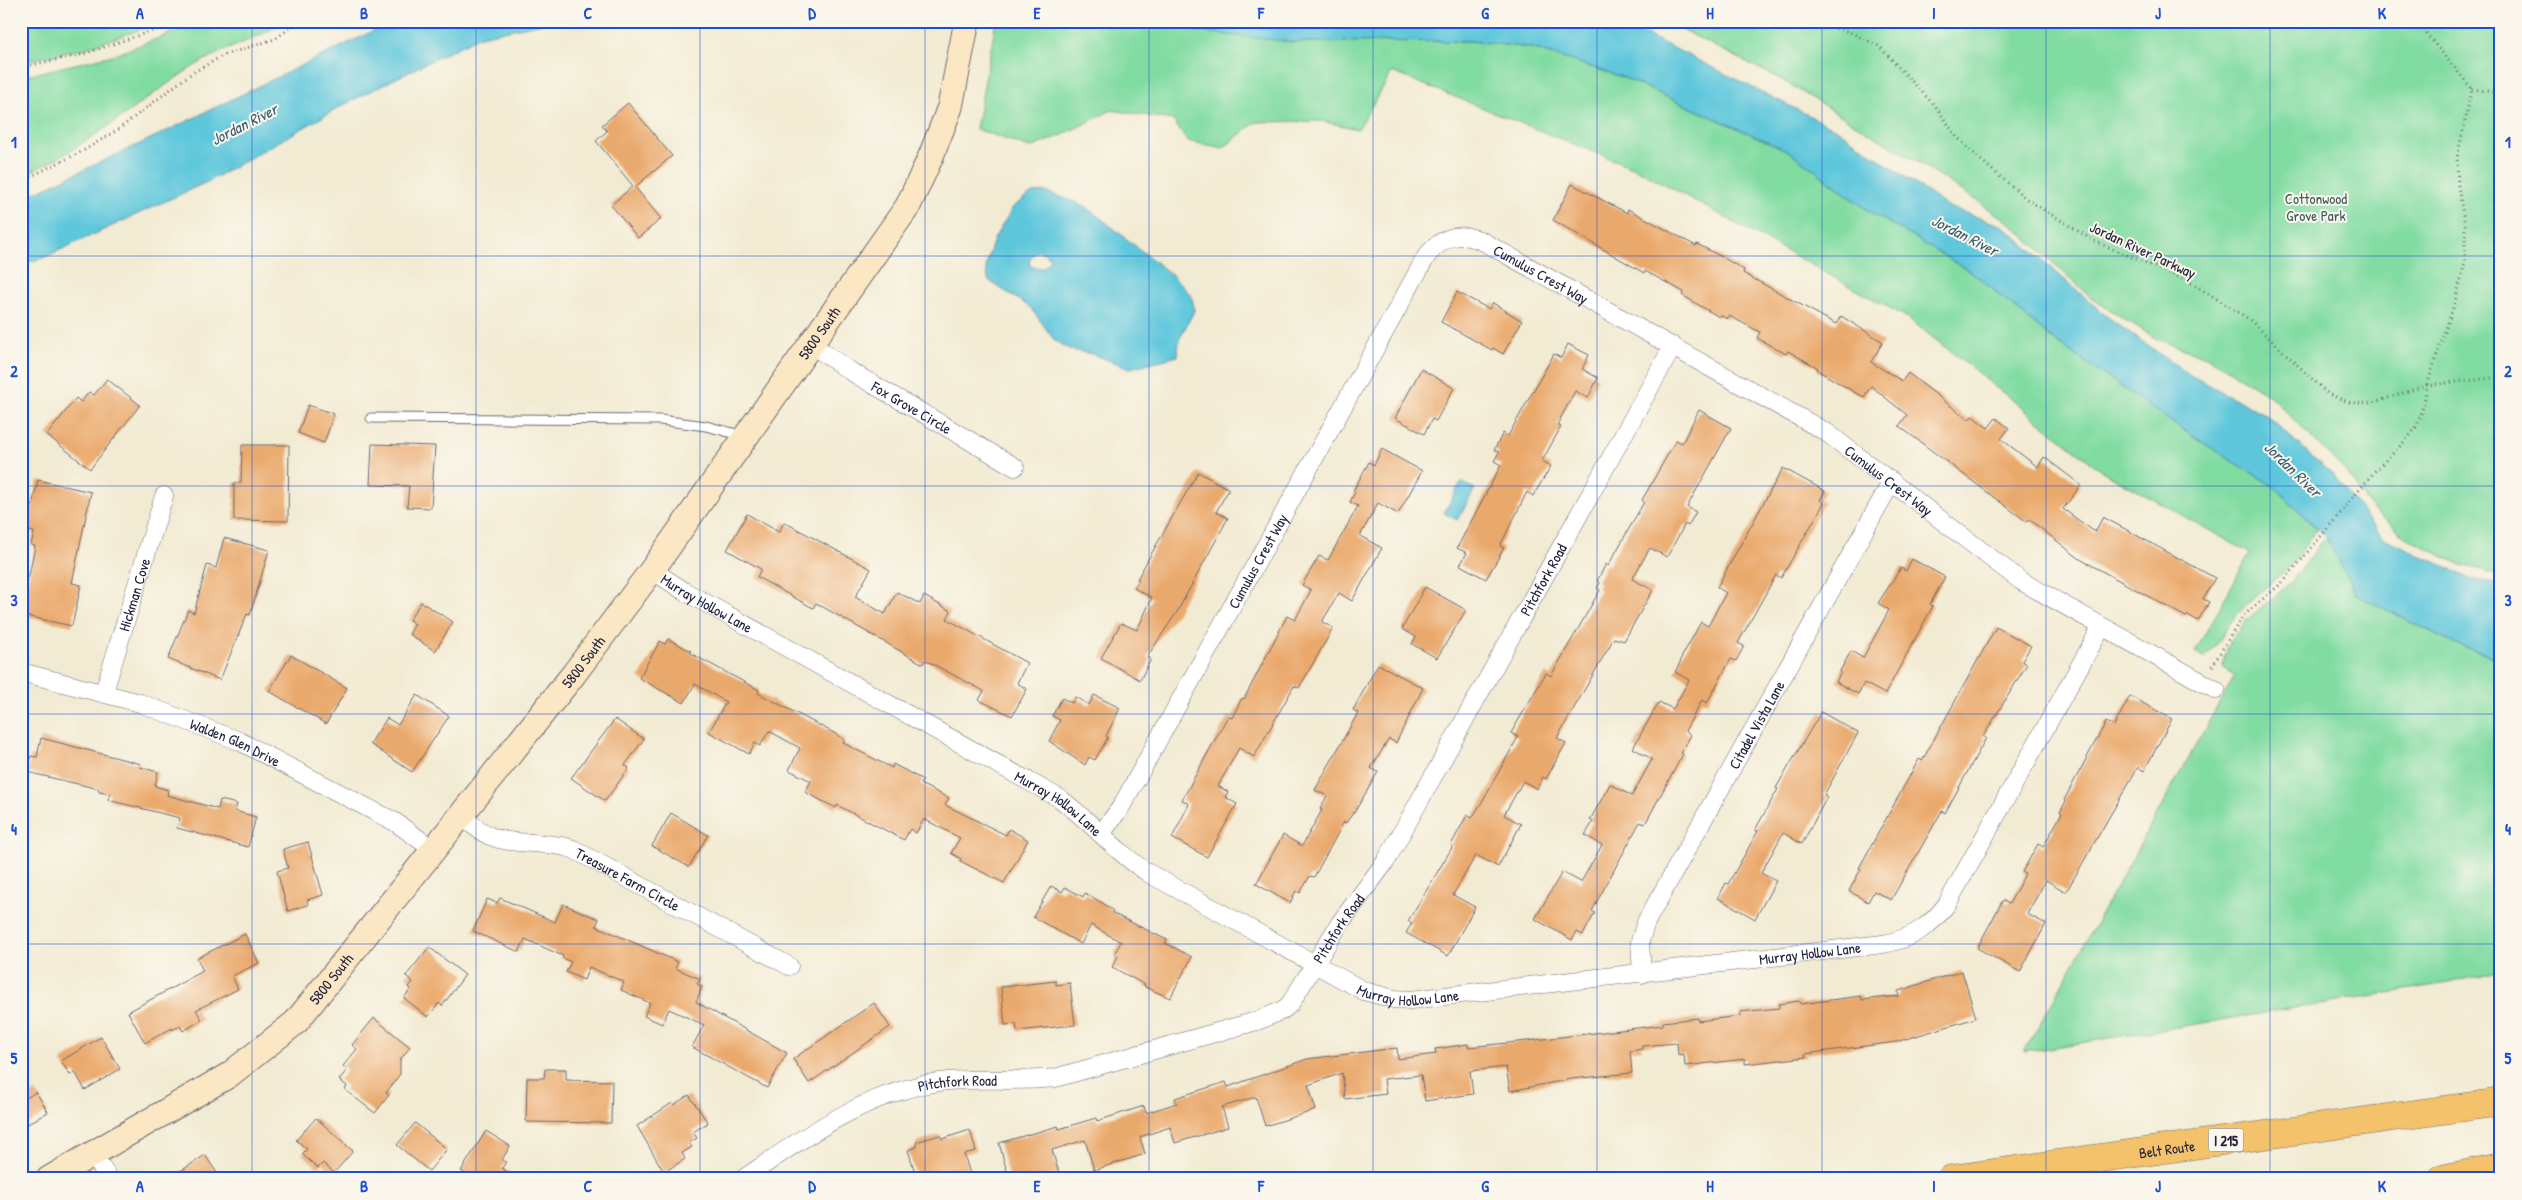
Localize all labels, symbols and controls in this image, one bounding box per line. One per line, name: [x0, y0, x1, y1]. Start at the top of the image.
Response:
text: A: [136, 2, 144, 24]
text: B: [360, 2, 368, 24]
text: C: [584, 2, 593, 24]
text: D: [808, 2, 816, 24]
text: E: [1033, 2, 1041, 24]
text: F: [1257, 2, 1265, 24]
text: G: [1481, 2, 1489, 24]
text: H: [1706, 2, 1714, 24]
text: I: [1932, 2, 1936, 24]
text: J: [2155, 2, 2161, 24]
text: K: [2378, 2, 2387, 24]
water label: Jordan River: [207, 97, 283, 150]
text: 1: [11, 131, 17, 153]
text: 1: [2505, 131, 2511, 153]
park label: Cottonwood Grove Park: [2285, 188, 2347, 226]
water label: Jordan River: [1928, 209, 2004, 262]
street label: Jordan River Parkway: [2086, 216, 2200, 284]
street label: Cumulus Crest Way: [1490, 239, 1592, 309]
street label: 5800 South: [793, 302, 845, 363]
text: 2: [10, 360, 18, 382]
text: 2: [2504, 360, 2512, 382]
street label: Fox Grove Circle: [867, 375, 956, 439]
water label: Jordan River: [2260, 436, 2328, 503]
street label: Cumulus Crest Way: [1841, 440, 1937, 520]
street label: Cumulus Crest Way: [1223, 510, 1292, 612]
street label: Pitchfork Road: [1514, 539, 1571, 619]
street label: Hickman Cove: [113, 555, 155, 633]
street label: Murray Hollow Lane: [657, 568, 756, 637]
text: 3: [10, 589, 18, 611]
text: 3: [2504, 589, 2512, 611]
street label: 5800 South: [556, 631, 610, 692]
street label: Citadel Vista Lane: [1723, 677, 1789, 773]
street label: Walden Glen Drive: [187, 713, 284, 771]
street label: Murray Hollow Lane: [1011, 765, 1107, 841]
text: 4: [11, 818, 17, 840]
text: 4: [2505, 818, 2511, 840]
street label: Treasure Farm Circle: [572, 842, 684, 916]
street label: Pitchfork Road: [1307, 889, 1369, 967]
street label: Murray Hollow Lane: [1758, 936, 1862, 969]
street label: 5800 South: [304, 948, 358, 1009]
street label: Murray Hollow Lane: [1353, 979, 1460, 1011]
text: 5: [11, 1047, 18, 1069]
text: 5: [2505, 1047, 2512, 1069]
street label: Pitchfork Road: [916, 1069, 997, 1096]
road number: I 215: [2208, 1128, 2244, 1152]
street label: Belt Route: [2138, 1134, 2196, 1163]
text: A: [136, 1175, 144, 1197]
text: B: [360, 1175, 368, 1197]
text: C: [584, 1175, 593, 1197]
text: D: [808, 1175, 816, 1197]
text: E: [1033, 1175, 1041, 1197]
text: F: [1257, 1175, 1265, 1197]
text: G: [1481, 1175, 1489, 1197]
text: H: [1706, 1175, 1714, 1197]
text: I: [1932, 1175, 1936, 1197]
text: J: [2155, 1175, 2161, 1197]
text: K: [2378, 1175, 2387, 1197]

